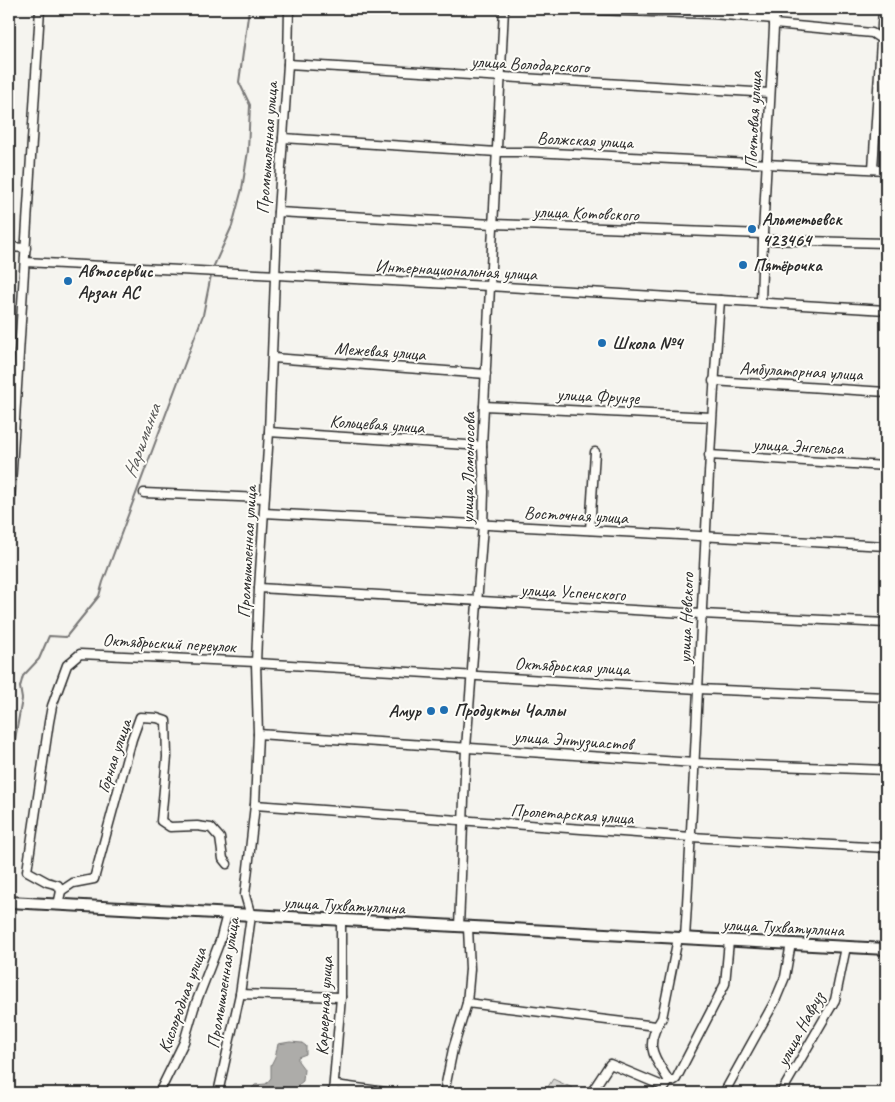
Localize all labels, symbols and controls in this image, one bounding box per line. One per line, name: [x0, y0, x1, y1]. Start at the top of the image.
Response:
street label: улица Володарского: [469, 50, 591, 78]
street label: Почтовая улица: [739, 69, 767, 169]
street label: Промышленная улица: [251, 80, 283, 215]
street label: Волжская улица: [536, 126, 635, 154]
street label: улица Котовского: [532, 200, 641, 226]
place label: Альметьевск 423464: [762, 208, 843, 251]
marker: Альметьевск 423464: [746, 223, 758, 235]
place label: Пятёрочка: [753, 254, 823, 276]
street label: Интернациональная улица: [375, 255, 539, 285]
marker: Пятёрочка: [737, 259, 749, 271]
place label: Автосервис Арзан АС: [78, 260, 153, 304]
marker: Автосервис Арзан АС: [62, 275, 74, 287]
place label: Школа №4: [612, 332, 684, 354]
street label: Межевая улица: [334, 337, 427, 365]
marker: Школа №4: [596, 337, 608, 349]
street label: Амбулаторная улица: [739, 357, 865, 385]
street label: улица Фрунзе: [555, 383, 641, 410]
water label: Нариманка: [118, 399, 167, 481]
street label: Кольцевая улица: [329, 410, 426, 438]
street label: улица Ломоносова: [456, 411, 480, 525]
street label: улица Энгельса: [751, 433, 846, 459]
street label: Промышленная улица: [233, 484, 262, 619]
street label: Восточная улица: [523, 501, 630, 529]
street label: улица Невского: [673, 571, 699, 665]
street label: улица Успенского: [519, 578, 628, 606]
street label: Октябрьский переулок: [102, 629, 238, 658]
street label: Октябрьская улица: [514, 652, 632, 680]
place label: Продукты Чаллы: [454, 699, 567, 721]
place label: Амур: [389, 700, 422, 722]
marker: Продукты Чаллы: [438, 704, 450, 716]
marker: Амур: [425, 705, 437, 717]
street label: Горная улица: [92, 715, 137, 796]
street label: улица Энтузиастов: [512, 725, 636, 756]
street label: Пролетарская улица: [510, 799, 636, 829]
street label: улица Тухватуллина: [282, 891, 407, 919]
street label: улица Тухватуллина: [721, 913, 846, 941]
street label: Промышленная улица: [202, 914, 244, 1050]
street label: Кислородная улица: [153, 943, 212, 1056]
street label: Карьерная улица: [310, 955, 338, 1056]
street label: улица Навруз: [771, 987, 830, 1071]

